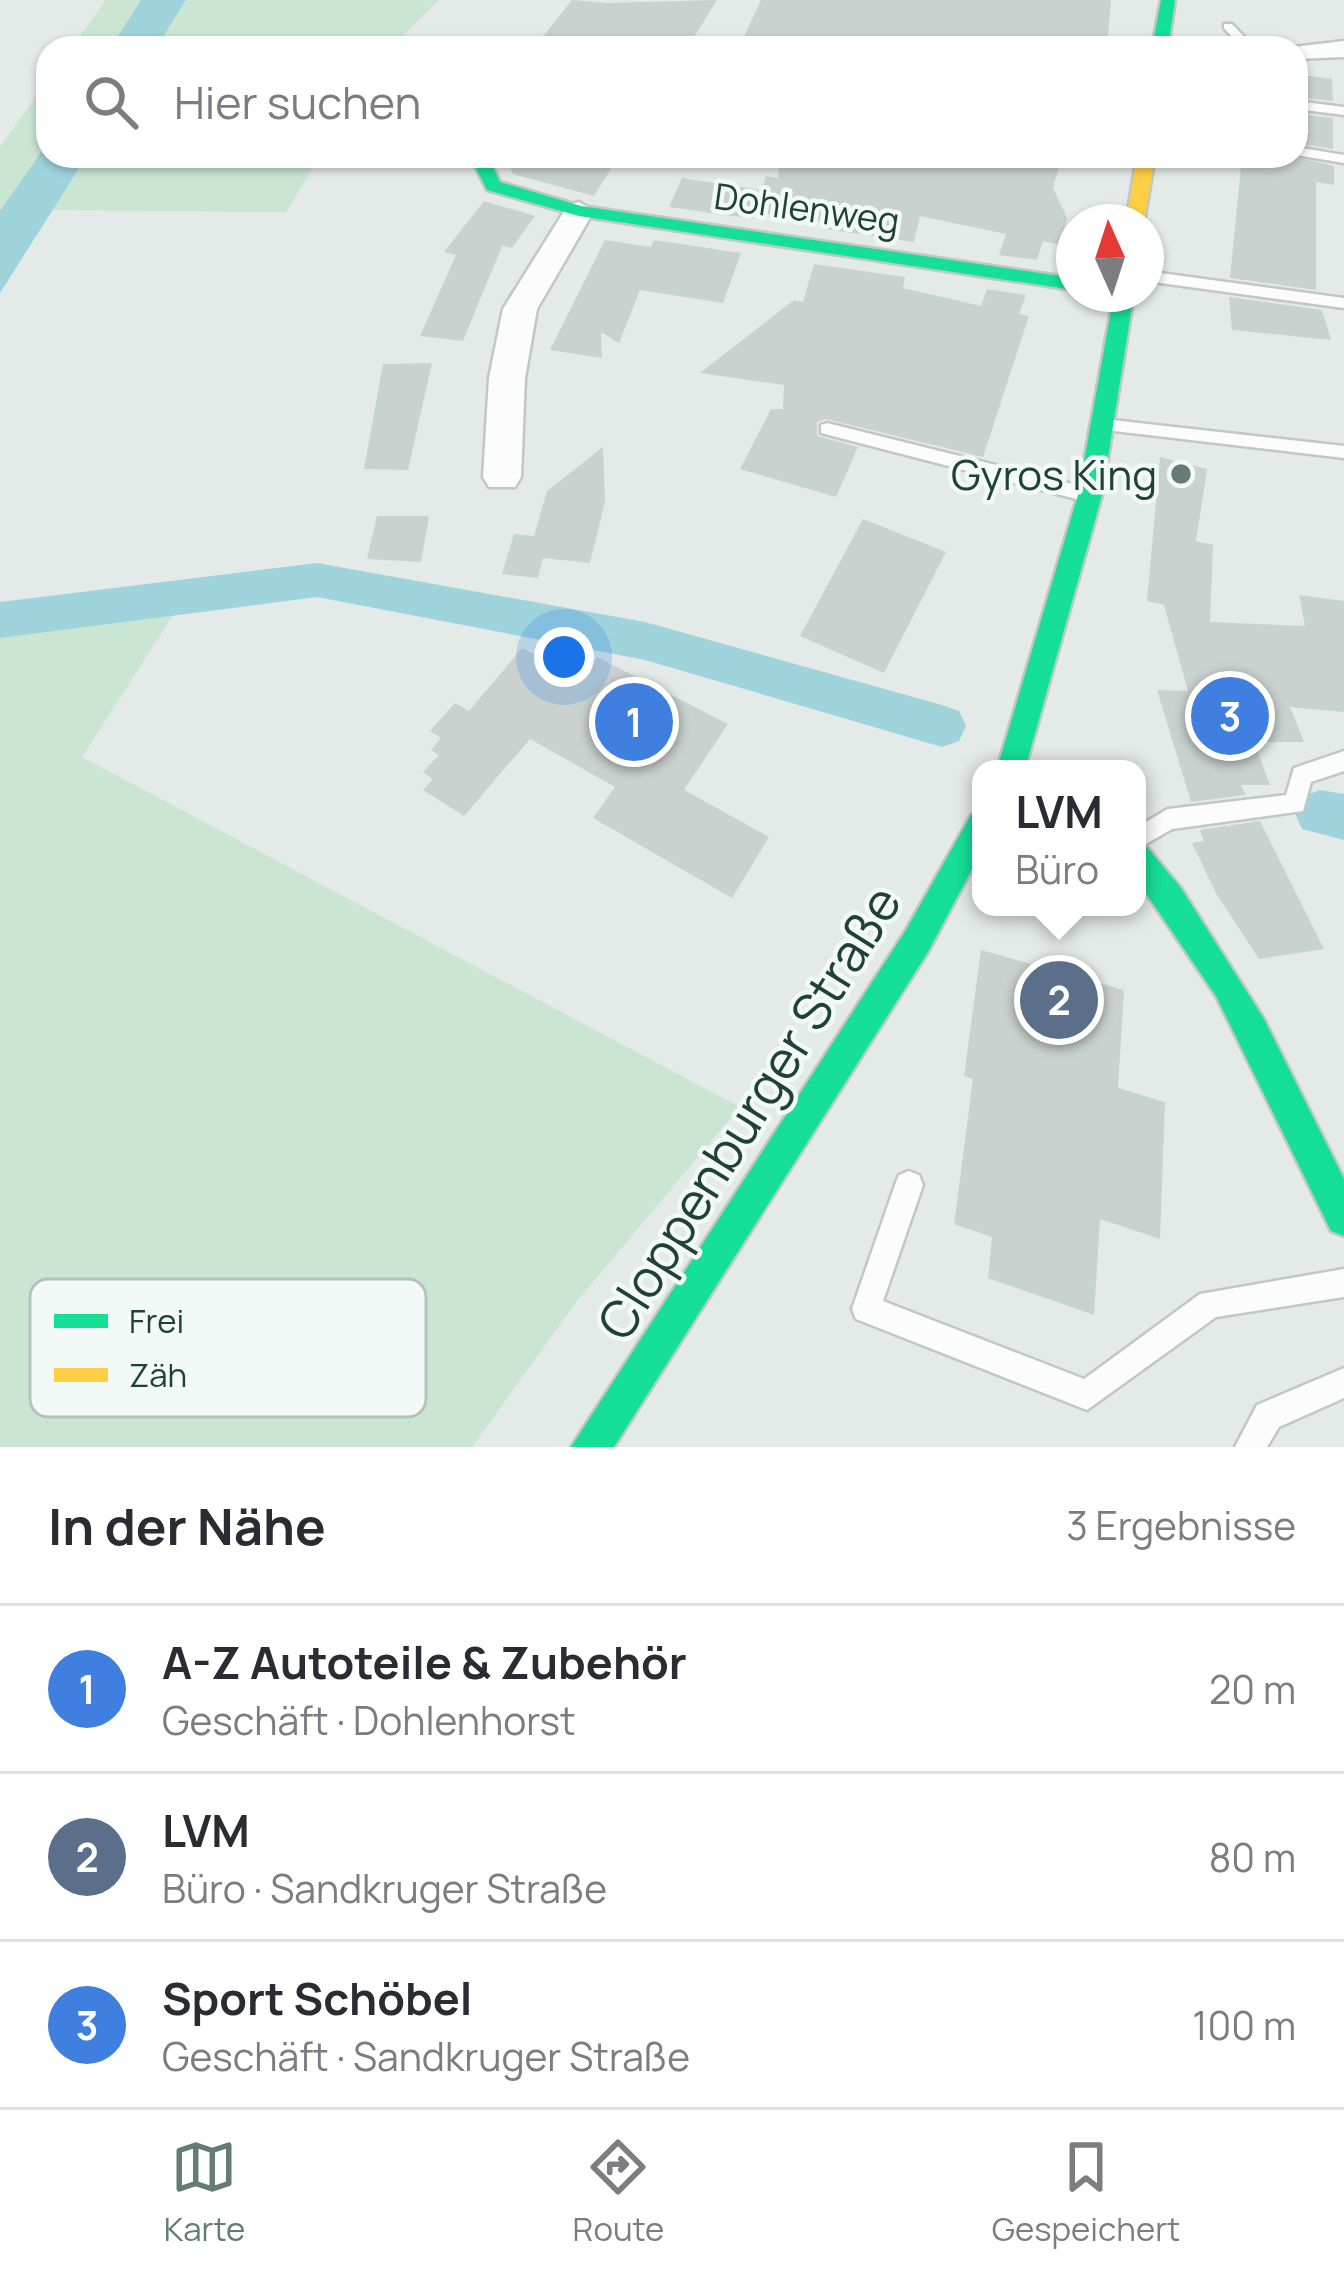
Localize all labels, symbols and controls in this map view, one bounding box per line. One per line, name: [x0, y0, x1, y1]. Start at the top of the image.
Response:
search box: [36, 36, 1308, 168]
icon: search: [78, 69, 144, 135]
text: Hier suchen: [174, 71, 421, 133]
street label: Dohlenweg: [711, 171, 903, 245]
north arrow: [1056, 204, 1164, 312]
place label: Gyros King: [951, 445, 1157, 503]
marker: Gyros King: [1168, 461, 1194, 487]
your location: [534, 627, 594, 687]
pin: 3: [1191, 671, 1269, 761]
pin: 1: [595, 677, 673, 767]
popup: [972, 760, 1146, 916]
text: LVM: [1015, 780, 1103, 842]
text: Büro: [1015, 842, 1099, 896]
street label: Cloppenburger Straße: [580, 872, 916, 1352]
pin: 2: [1020, 955, 1098, 1045]
legend: [30, 1279, 426, 1417]
text: Frei: [129, 1298, 184, 1343]
text: Zäh: [129, 1352, 187, 1397]
text: In der Nähe: [48, 1491, 326, 1560]
text: 3 Ergebnisse: [1066, 1498, 1296, 1552]
text: A-Z Autoteile & Zubehör: [162, 1631, 687, 1693]
text: 1: [78, 1662, 96, 1716]
text: 20 m: [1209, 1662, 1296, 1716]
text: Geschäft · Dohlenhorst: [162, 1693, 576, 1747]
text: LVM: [162, 1799, 250, 1861]
text: 2: [75, 1830, 99, 1884]
text: 80 m: [1209, 1830, 1296, 1884]
text: Büro · Sandkruger Straße: [162, 1861, 607, 1915]
text: Sport Schöbel: [162, 1967, 472, 2029]
text: 3: [76, 1998, 98, 2052]
text: 100 m: [1192, 1998, 1296, 2052]
text: Geschäft · Sandkruger Straße: [162, 2029, 690, 2083]
tab: Karte: [164, 2134, 245, 2251]
tab: Route: [573, 2134, 664, 2251]
tab: Gespeichert: [992, 2134, 1180, 2251]

